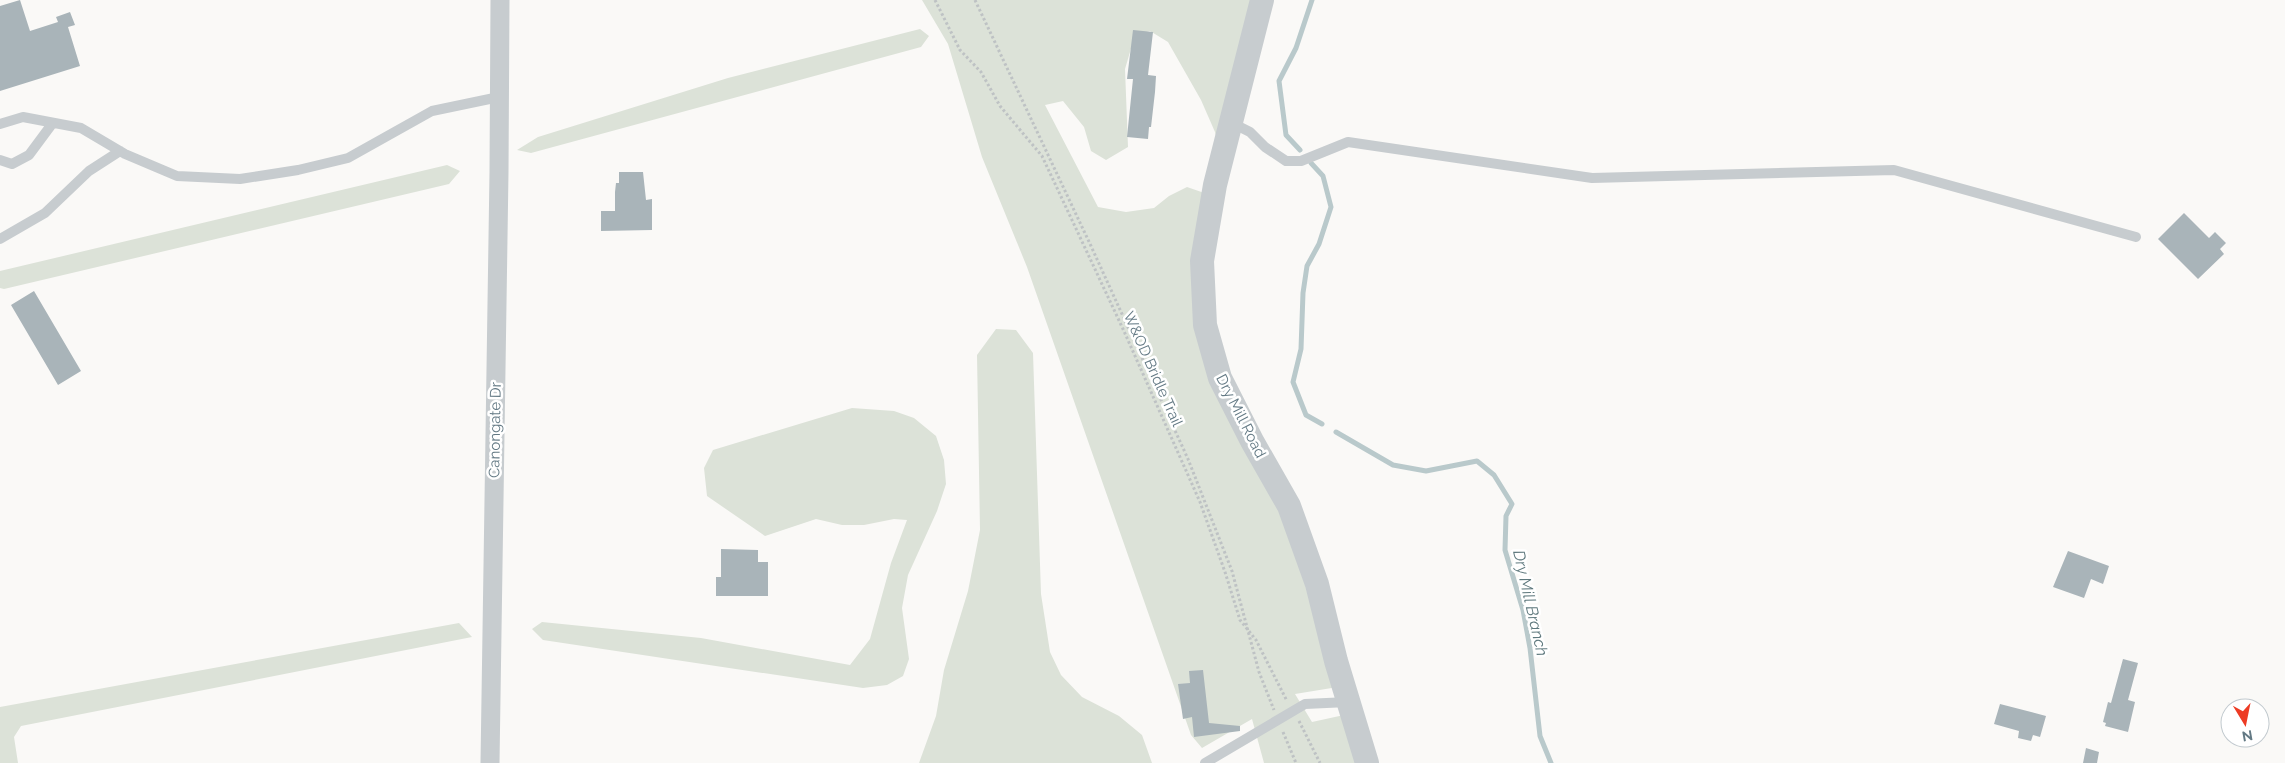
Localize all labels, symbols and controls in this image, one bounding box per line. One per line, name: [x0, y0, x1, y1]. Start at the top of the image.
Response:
street label: W&OD Bridle Trail: [1120, 309, 1187, 430]
street label: Dry Mill Road: [1212, 371, 1270, 461]
street label: Canongate Dr: [485, 381, 505, 478]
water label: Dry Mill Branch: [1509, 548, 1552, 658]
north arrow: [2220, 698, 2270, 748]
text: N: [2241, 727, 2254, 745]

